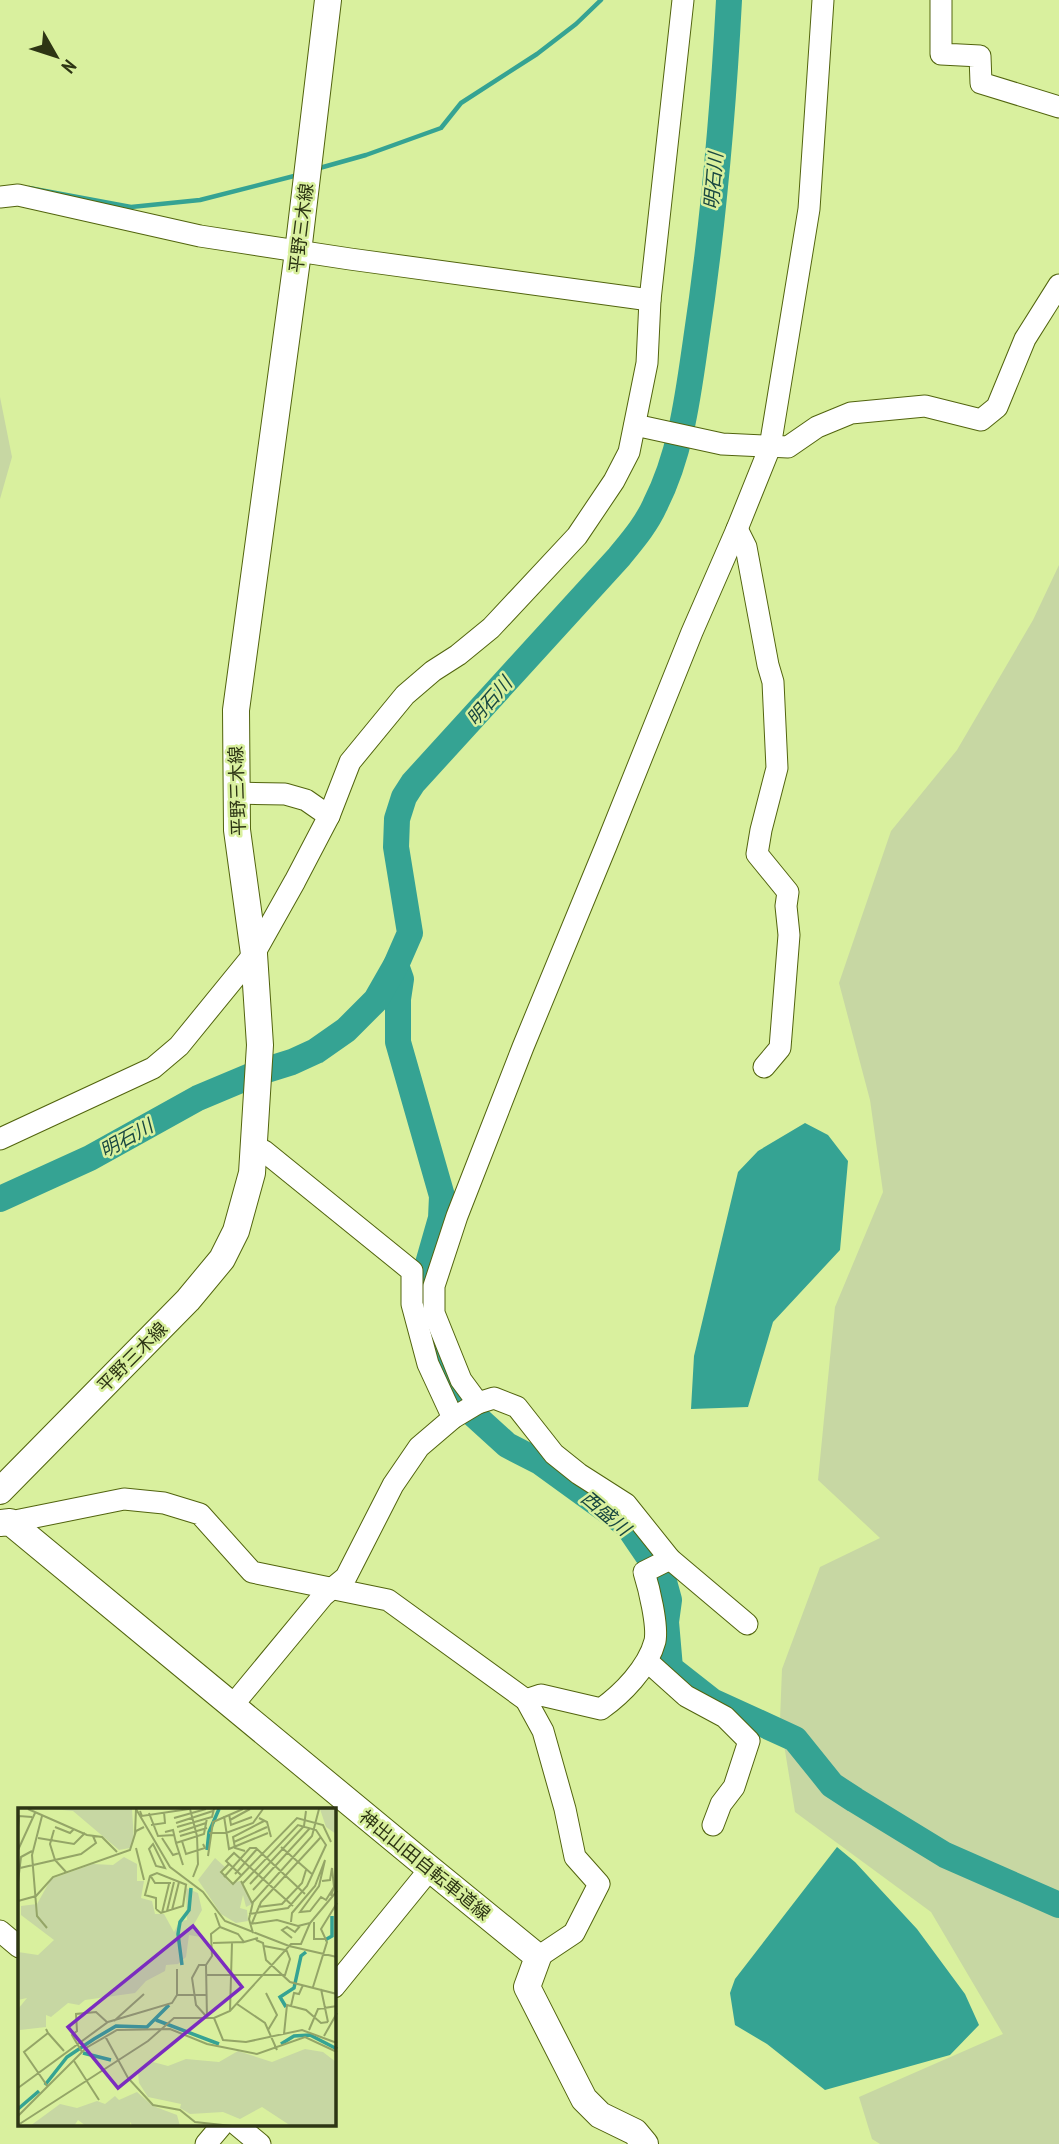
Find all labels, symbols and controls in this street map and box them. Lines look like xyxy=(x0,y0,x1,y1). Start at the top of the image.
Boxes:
north arrow xyxy=(21,21,91,91)
text: N xyxy=(57,55,82,78)
water label: 明石川 xyxy=(699,150,728,210)
street label: 平野三木線 xyxy=(284,182,318,274)
water label: 明石川 xyxy=(461,670,518,730)
street label: 平野三木線 xyxy=(224,746,250,836)
water label: 明石川 xyxy=(95,1113,158,1162)
street label: 平野三木線 xyxy=(92,1317,172,1397)
water label: 西盛川 xyxy=(576,1485,637,1542)
street label: 神出山田自転車道線 xyxy=(355,1805,495,1925)
inset map xyxy=(18,1808,336,2126)

